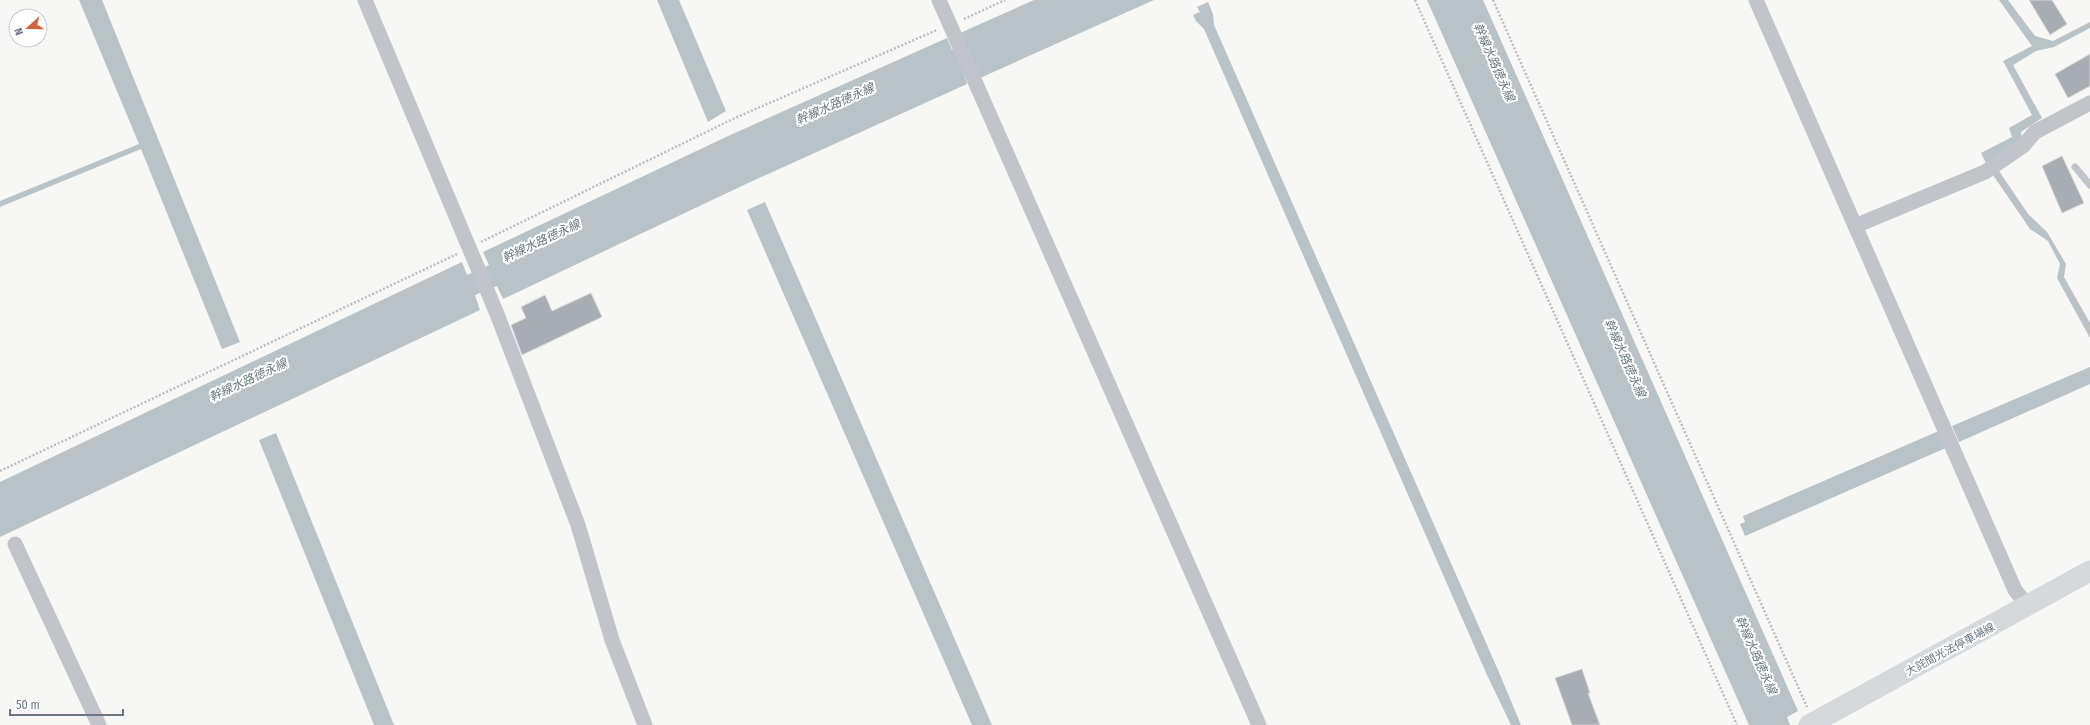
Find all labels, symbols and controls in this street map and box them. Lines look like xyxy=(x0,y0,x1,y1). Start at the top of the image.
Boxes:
north arrow xyxy=(8,8,48,48)
water label: 幹線水路徳永線 xyxy=(1471,21,1518,105)
text: N xyxy=(12,26,26,37)
water label: 幹線水路徳永線 xyxy=(794,80,878,127)
water label: 幹線水路徳永線 xyxy=(500,216,584,265)
water label: 幹線水路徳永線 xyxy=(1602,317,1649,401)
water label: 幹線水路徳永線 xyxy=(207,355,291,404)
water label: 幹線水路徳永線 xyxy=(1733,614,1780,698)
street label: 大詫間光法停車場線 xyxy=(1903,620,1997,678)
scale bar xyxy=(10,691,123,717)
text: 50 m xyxy=(16,698,40,712)

